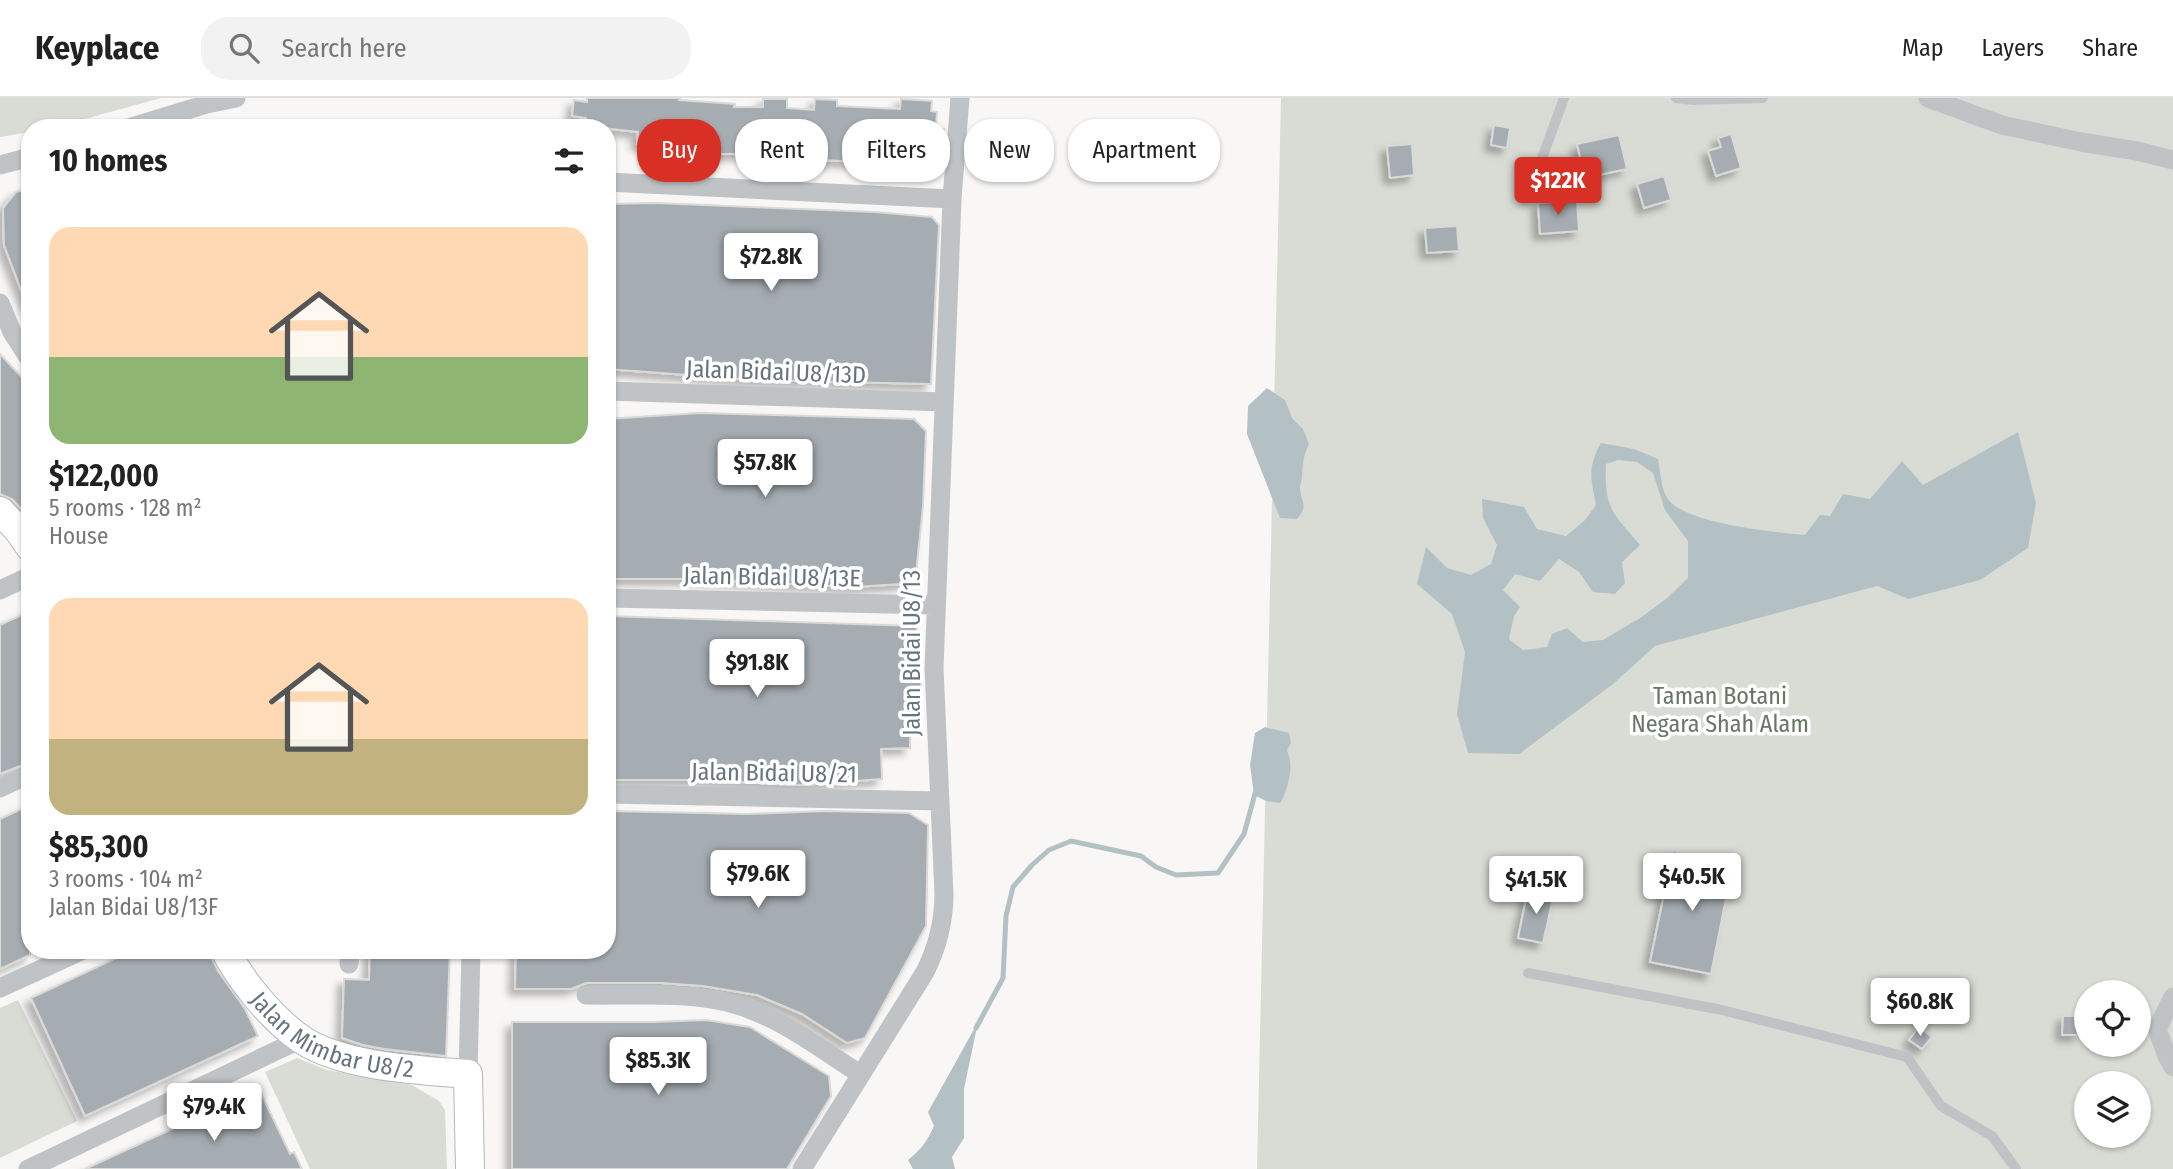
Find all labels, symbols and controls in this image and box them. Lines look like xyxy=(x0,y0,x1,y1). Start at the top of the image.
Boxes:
search box xyxy=(201,17,691,80)
text: Keyplace xyxy=(35,28,159,68)
icon: search xyxy=(225,29,263,67)
text: Search here xyxy=(281,33,407,64)
text: Map xyxy=(1902,34,1944,62)
text: Layers xyxy=(1982,34,2044,62)
text: Share xyxy=(2082,34,2138,62)
chip: Buy xyxy=(637,119,721,182)
chip: Rent xyxy=(735,119,828,182)
chip: Filters xyxy=(842,119,950,182)
chip: New xyxy=(964,119,1054,182)
chip: Apartment xyxy=(1068,119,1220,182)
icon: filters xyxy=(550,142,588,180)
text: 10 homes xyxy=(49,143,167,179)
pin: $122K xyxy=(1509,158,1607,217)
text: $122K xyxy=(1530,166,1586,194)
pin: $72.8K xyxy=(714,234,828,293)
text: $72.8K xyxy=(740,242,802,270)
icon: home xyxy=(256,273,382,399)
street label: Jalan Bidai U8/13D xyxy=(686,355,866,389)
pin: $57.8K xyxy=(708,440,822,499)
text: $57.8K xyxy=(734,448,796,476)
text: $122,000 xyxy=(49,458,159,494)
text: 5 rooms · 128 m² xyxy=(49,494,202,522)
text: House xyxy=(49,522,108,550)
street label: Jalan Bidai U8/13E xyxy=(683,561,861,593)
street label: Jalan Bidai U8/13 xyxy=(898,570,926,736)
pin: $91.8K xyxy=(700,640,814,699)
icon: home xyxy=(256,644,382,770)
text: $91.8K xyxy=(725,648,789,676)
park label: Taman Botani Negara Shah Alam xyxy=(1631,682,1809,738)
street label: Jalan Bidai U8/21 xyxy=(691,758,857,788)
text: $85,300 xyxy=(49,829,149,865)
pin: $79.6K xyxy=(701,850,815,910)
pin: $40.5K xyxy=(1635,854,1749,913)
pin: $41.5K xyxy=(1479,856,1593,916)
text: $79.6K xyxy=(726,859,790,887)
text: $40.5K xyxy=(1659,862,1725,890)
text: 3 rooms · 104 m² xyxy=(49,865,203,893)
text: $41.5K xyxy=(1505,865,1567,893)
text: Jalan Bidai U8/13F xyxy=(49,893,218,921)
pin: $60.8K xyxy=(1863,978,1977,1038)
map controls xyxy=(2074,980,2151,1148)
button: locate xyxy=(2074,980,2151,1057)
street label: Jalan Mimbar U8/2 xyxy=(244,986,415,1083)
text: $60.8K xyxy=(1887,987,1953,1015)
pin: $85.3K xyxy=(601,1038,715,1097)
text: $85.3K xyxy=(626,1046,690,1074)
button: layers xyxy=(2074,1071,2151,1148)
pin: $79.4K xyxy=(157,1084,271,1143)
text: $79.4K xyxy=(183,1092,245,1120)

